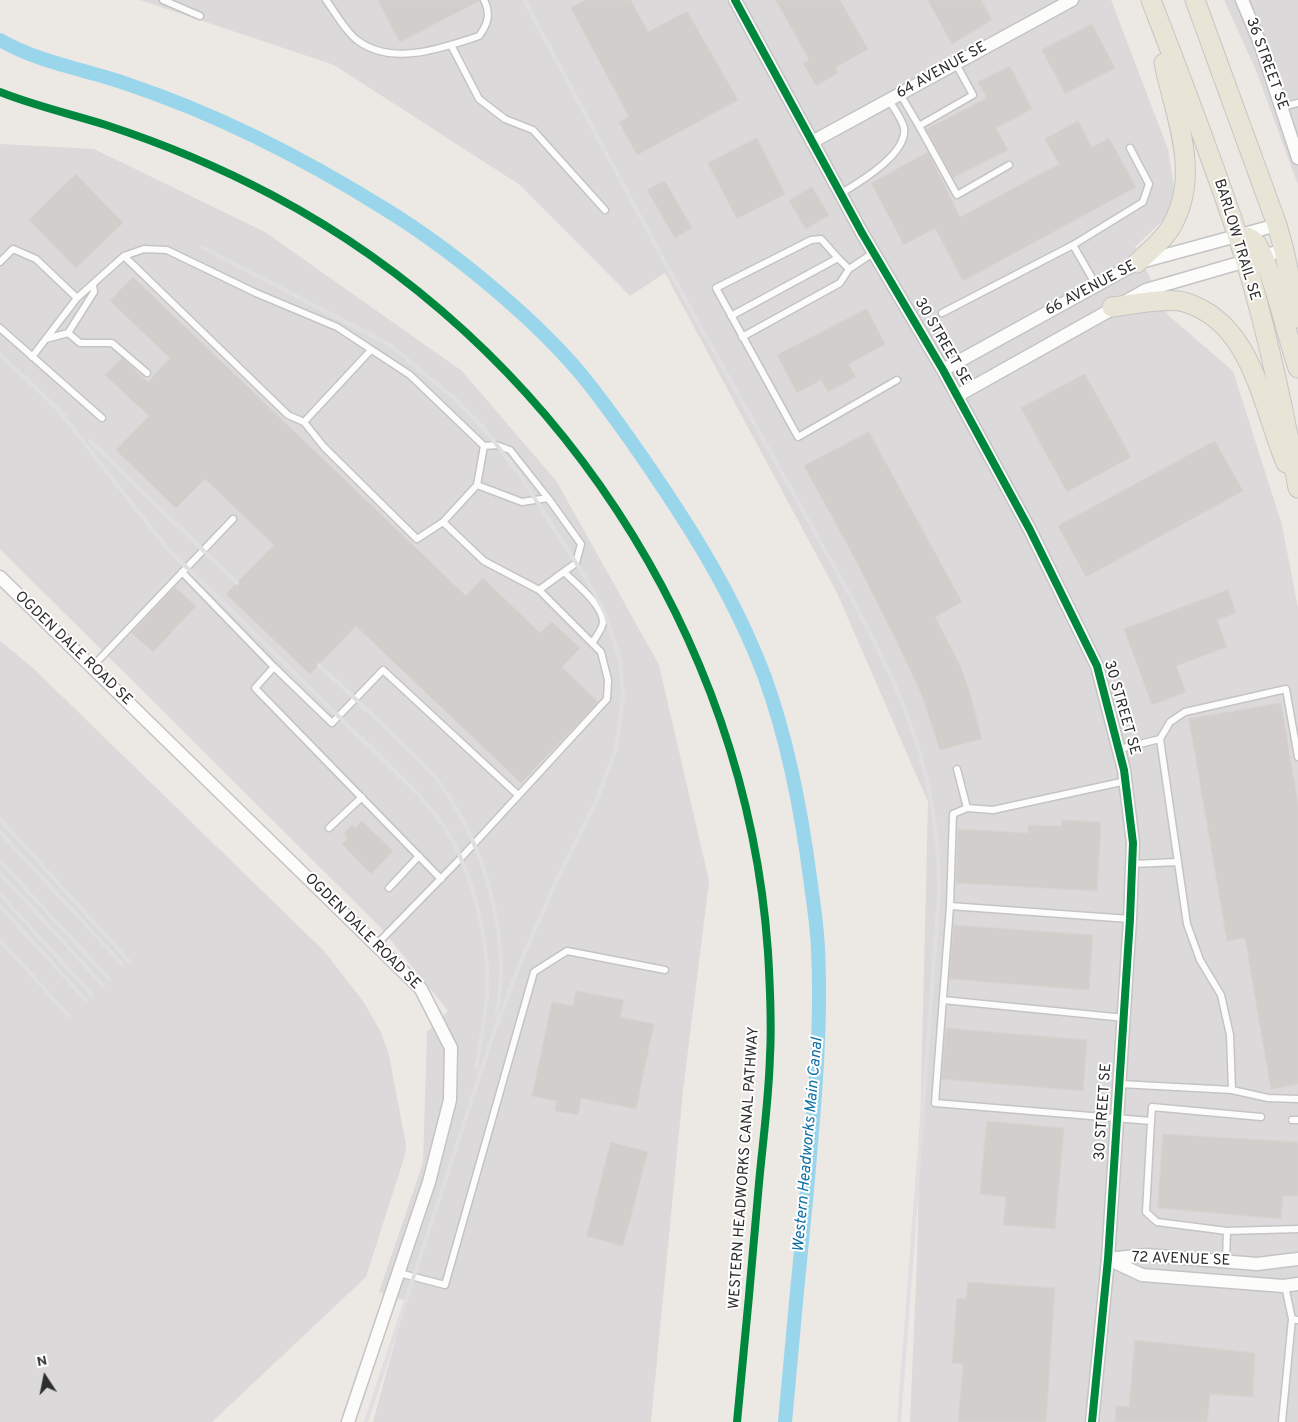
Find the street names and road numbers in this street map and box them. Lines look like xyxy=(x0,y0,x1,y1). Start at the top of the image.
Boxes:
street label: 36 STREET SE xyxy=(1241,15,1291,113)
street label: 64 AVENUE SE xyxy=(894,39,990,103)
street label: BARLOW TRAIL SE xyxy=(1209,177,1263,303)
street label: 66 AVENUE SE xyxy=(1043,258,1139,320)
street label: 30 STREET SE xyxy=(910,295,974,389)
street label: OGDEN DALE ROAD SE xyxy=(10,588,136,710)
street label: 30 STREET SE xyxy=(1099,659,1143,757)
street label: OGDEN DALE ROAD SE xyxy=(300,870,424,994)
street label: WESTERN HEADWORKS CANAL PATHWAY xyxy=(726,1026,764,1310)
street label: 30 STREET SE xyxy=(1092,1063,1116,1161)
street label: 72 AVENUE SE xyxy=(1131,1249,1231,1271)

